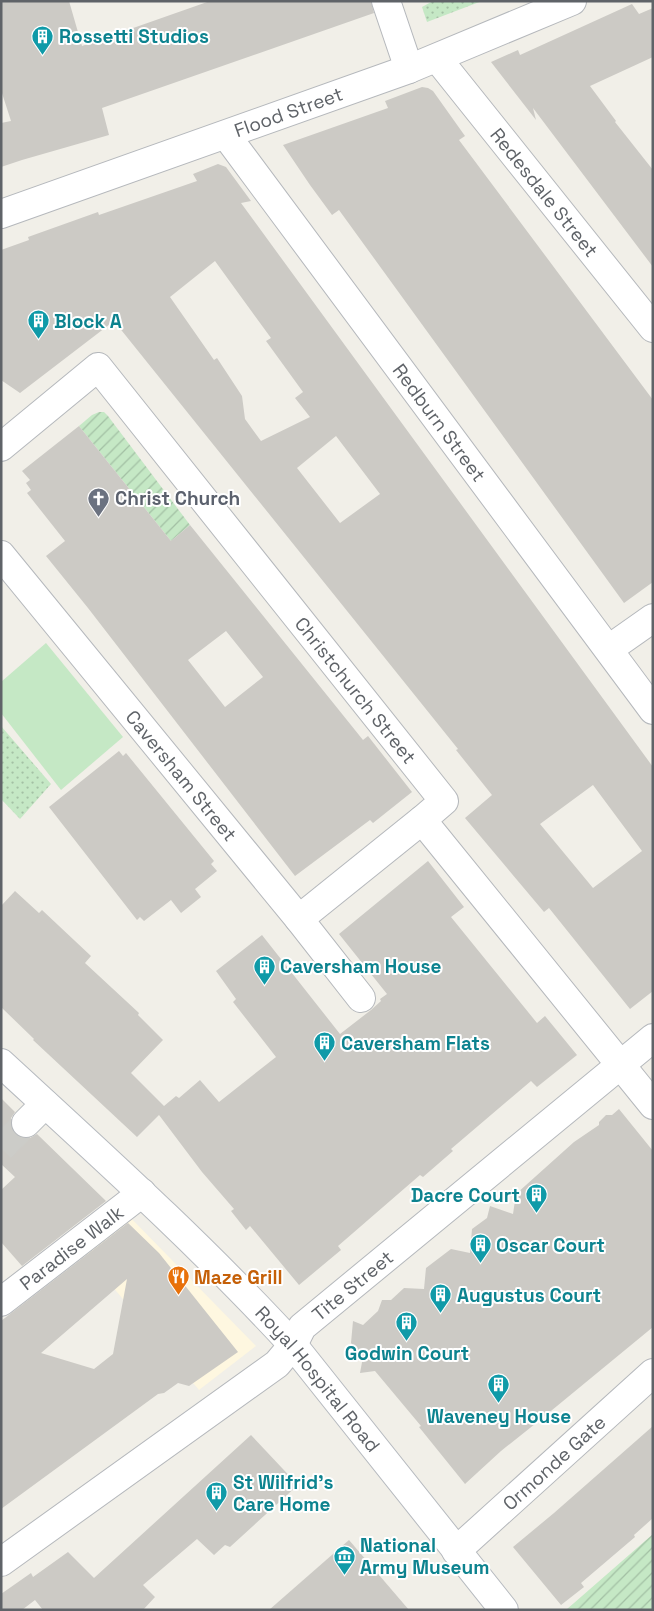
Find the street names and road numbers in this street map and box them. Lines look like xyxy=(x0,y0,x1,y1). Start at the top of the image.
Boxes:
street label: Flood Street xyxy=(231,81,346,143)
street label: Redesdale Street xyxy=(485,122,604,262)
street label: Redburn Street xyxy=(387,358,492,487)
street label: Christchurch Street xyxy=(289,611,422,769)
street label: Caversham Street xyxy=(120,705,243,846)
street label: Paradise Walk xyxy=(14,1199,128,1296)
street label: Tite Street xyxy=(307,1245,398,1326)
street label: Royal Hospital Road xyxy=(250,1300,386,1457)
street label: Ormonde Gate xyxy=(497,1409,611,1516)

